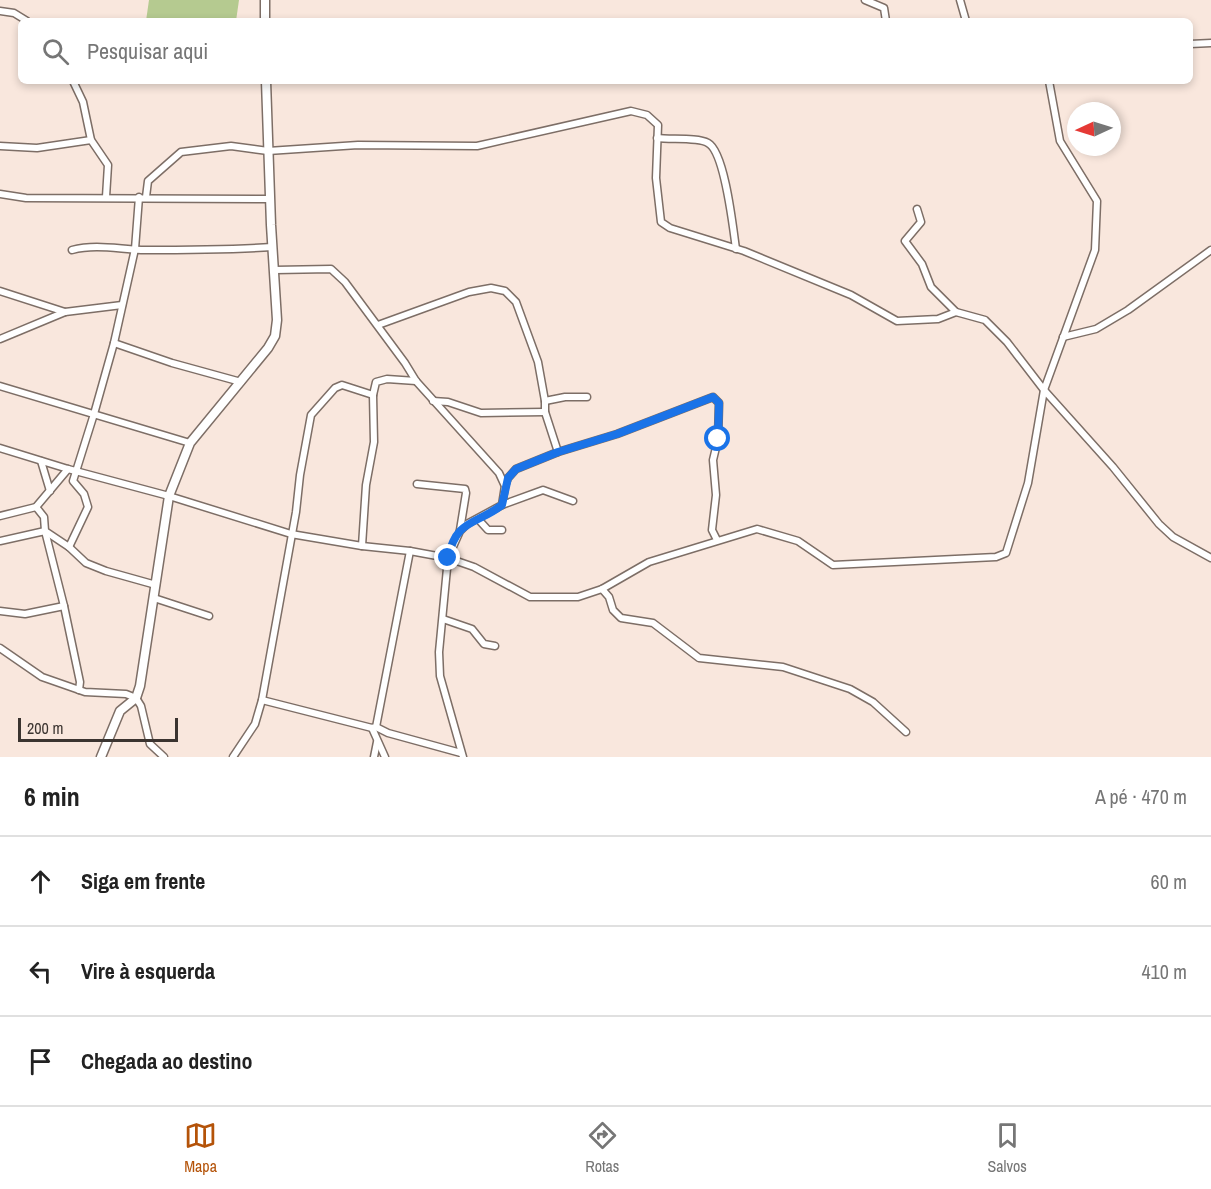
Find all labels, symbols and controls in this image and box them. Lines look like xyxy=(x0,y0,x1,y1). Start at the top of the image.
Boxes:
search box xyxy=(18,18,1193,84)
icon: search xyxy=(39,35,72,68)
text: Pesquisar aqui xyxy=(87,36,208,66)
north arrow xyxy=(1067,102,1121,156)
route start xyxy=(704,425,730,451)
route end xyxy=(434,544,460,570)
scale bar xyxy=(18,715,178,742)
text: 200 m xyxy=(27,717,63,739)
text: 6 min xyxy=(24,779,80,814)
text: A pé · 470 m xyxy=(1095,783,1187,810)
icon: ahead xyxy=(24,865,57,898)
text: Siga em frente xyxy=(81,866,205,896)
text: 60 m xyxy=(1151,868,1187,895)
icon: left xyxy=(24,955,57,988)
text: Vire à esquerda xyxy=(81,956,215,986)
text: 410 m xyxy=(1141,958,1187,985)
icon: arrive xyxy=(24,1045,57,1078)
text: Chegada ao destino xyxy=(81,1046,252,1076)
tab: Mapa xyxy=(184,1119,217,1177)
tab: Rotas xyxy=(585,1119,619,1177)
tab: Salvos xyxy=(988,1119,1027,1177)

